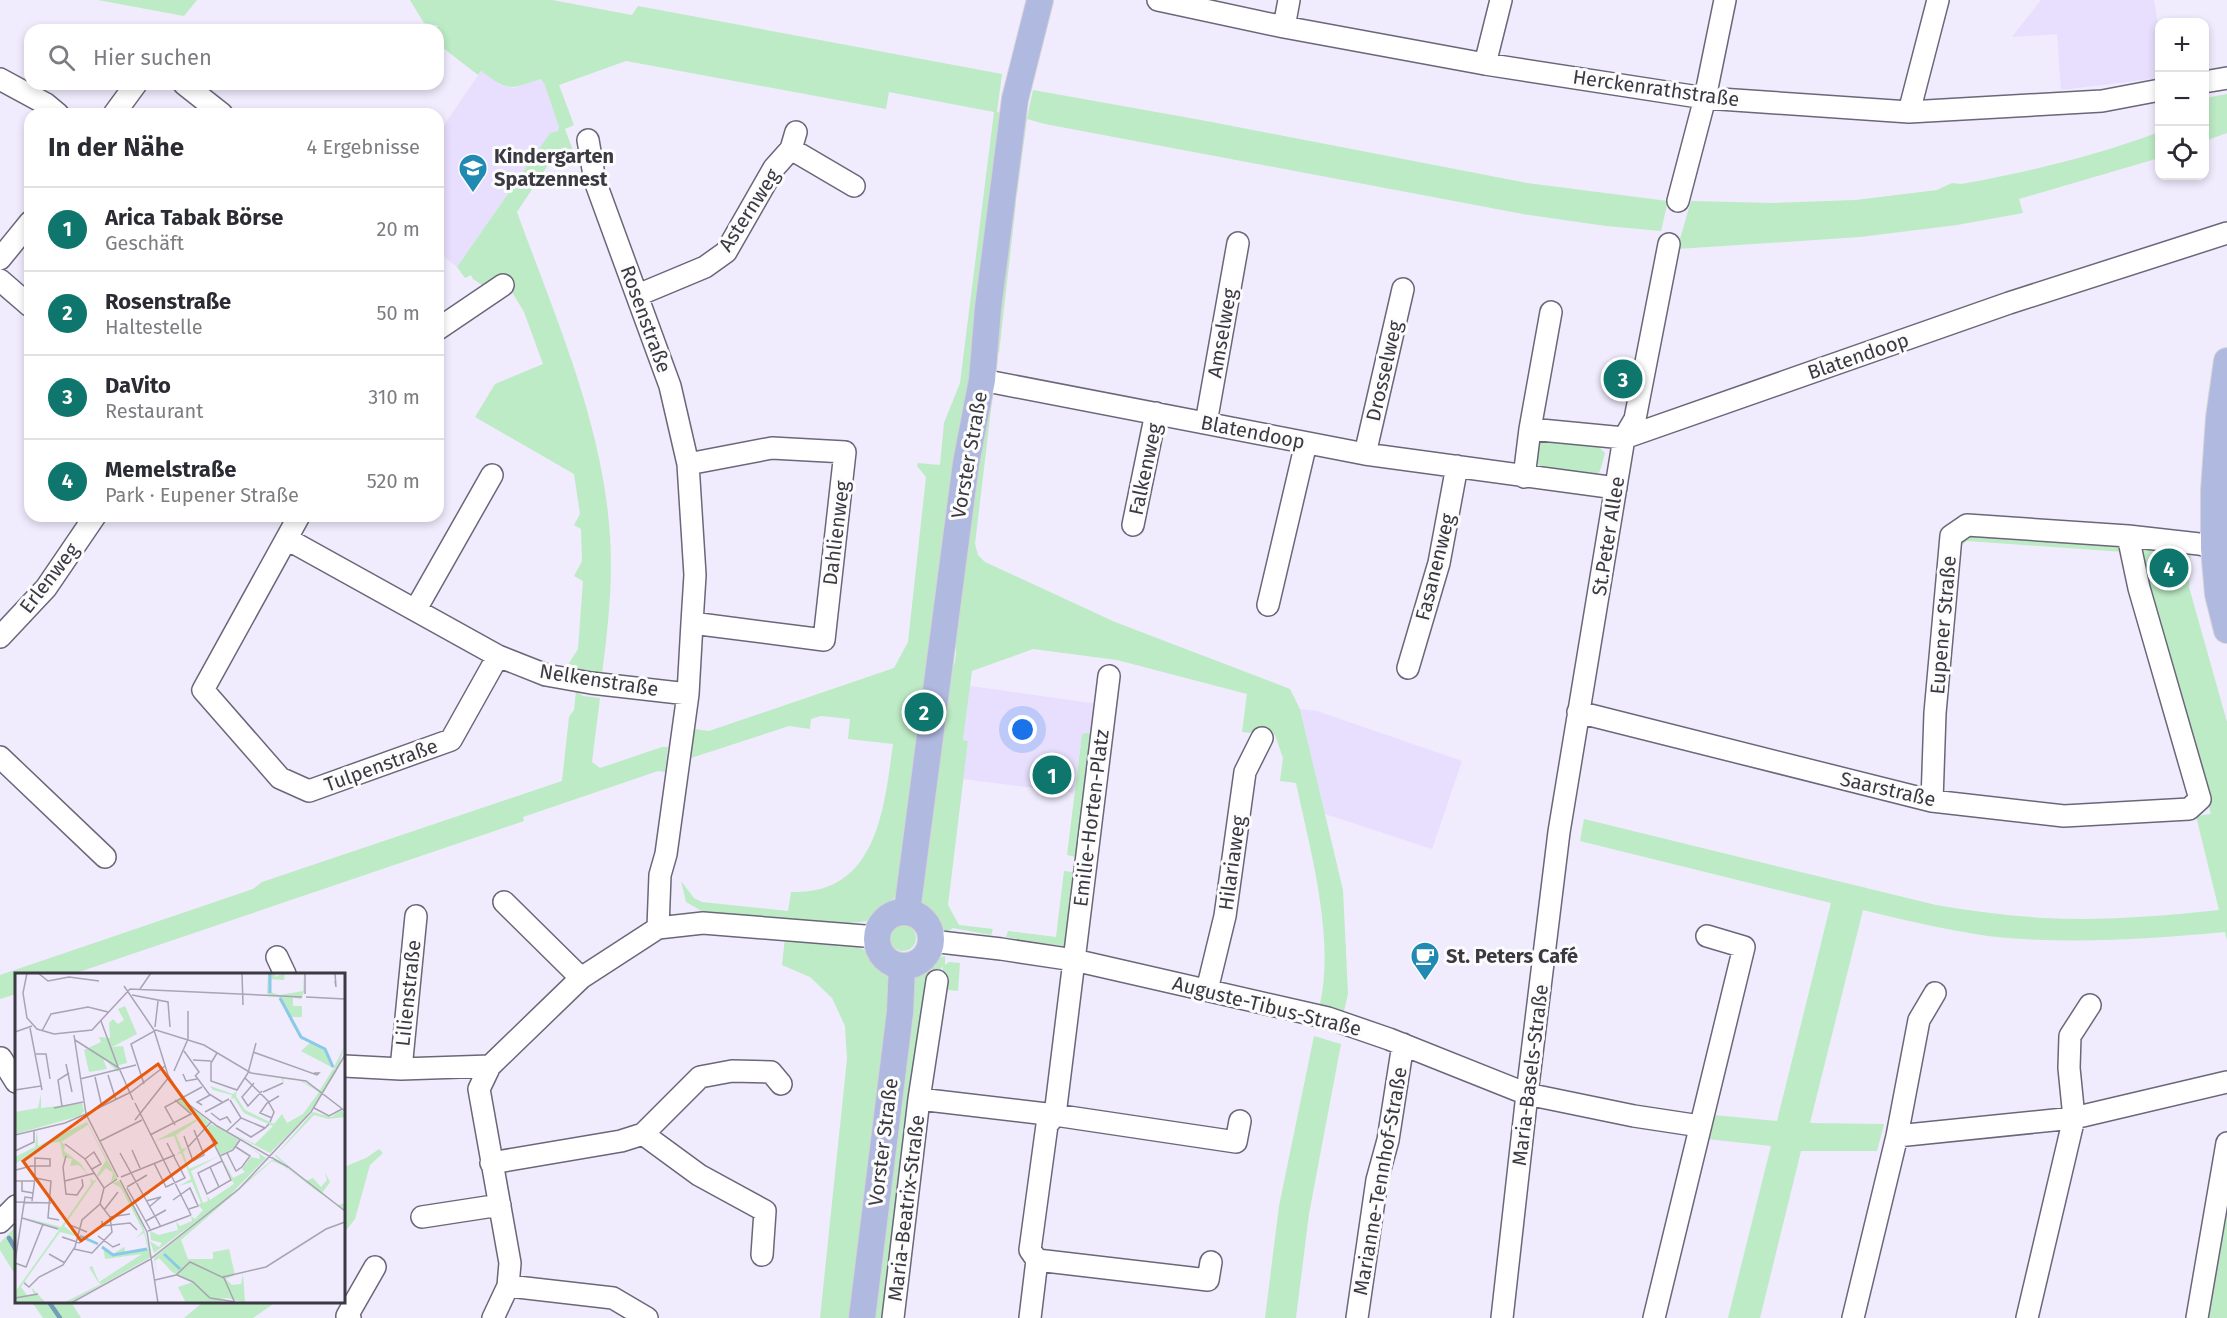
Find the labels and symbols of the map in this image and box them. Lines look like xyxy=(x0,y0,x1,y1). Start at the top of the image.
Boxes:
street label: Herckenrathstraße xyxy=(1571,64,1741,112)
place label: Kindergarten Spatzennest xyxy=(494,144,614,191)
school or university icon: Kindergarten Spatzennest xyxy=(457,152,489,194)
street label: Asternweg xyxy=(713,164,785,256)
street label: Rosenstraße xyxy=(615,262,677,376)
street label: Amselweg xyxy=(1202,286,1242,380)
street label: Drosselweg xyxy=(1361,318,1407,424)
street label: Blatendoop xyxy=(1804,327,1912,385)
pin: 3 xyxy=(1604,356,1642,401)
street label: Vorster Straße xyxy=(946,390,992,520)
street label: Blatendoop xyxy=(1199,410,1307,454)
street label: Falkenweg xyxy=(1124,420,1167,517)
street label: St.Peter Allee xyxy=(1587,475,1629,597)
street label: Dahlienweg xyxy=(818,479,854,587)
street label: Fasanenweg xyxy=(1410,510,1460,623)
street label: Erlenweg xyxy=(14,538,84,618)
pin: 4 xyxy=(2150,546,2188,590)
street label: Eupener Straße xyxy=(1925,555,1961,695)
street label: Nelkenstraße xyxy=(538,659,660,701)
pin: 2 xyxy=(904,690,944,734)
your location xyxy=(1008,715,1037,744)
street label: Emilie-Horten-Platz xyxy=(1068,728,1114,908)
street label: Tulpenstraße xyxy=(321,733,441,797)
pin: 1 xyxy=(1032,752,1072,798)
street label: Saarstraße xyxy=(1838,766,1938,812)
street label: Hilariaweg xyxy=(1213,813,1251,912)
street label: Lilienstraße xyxy=(390,939,426,1047)
cafe icon: St. Peters Café xyxy=(1409,940,1441,982)
place label: St. Peters Café xyxy=(1446,944,1578,968)
street label: Auguste-Tibus-Straße xyxy=(1170,971,1364,1041)
inset map xyxy=(15,973,345,1303)
street label: Maria-Basels-Straße xyxy=(1507,983,1553,1167)
street label: Marianne-Tennhof-Straße xyxy=(1348,1065,1412,1297)
street label: Vorster Straße xyxy=(863,1077,903,1207)
street label: Maria-Beatrix-Straße xyxy=(883,1113,929,1303)

